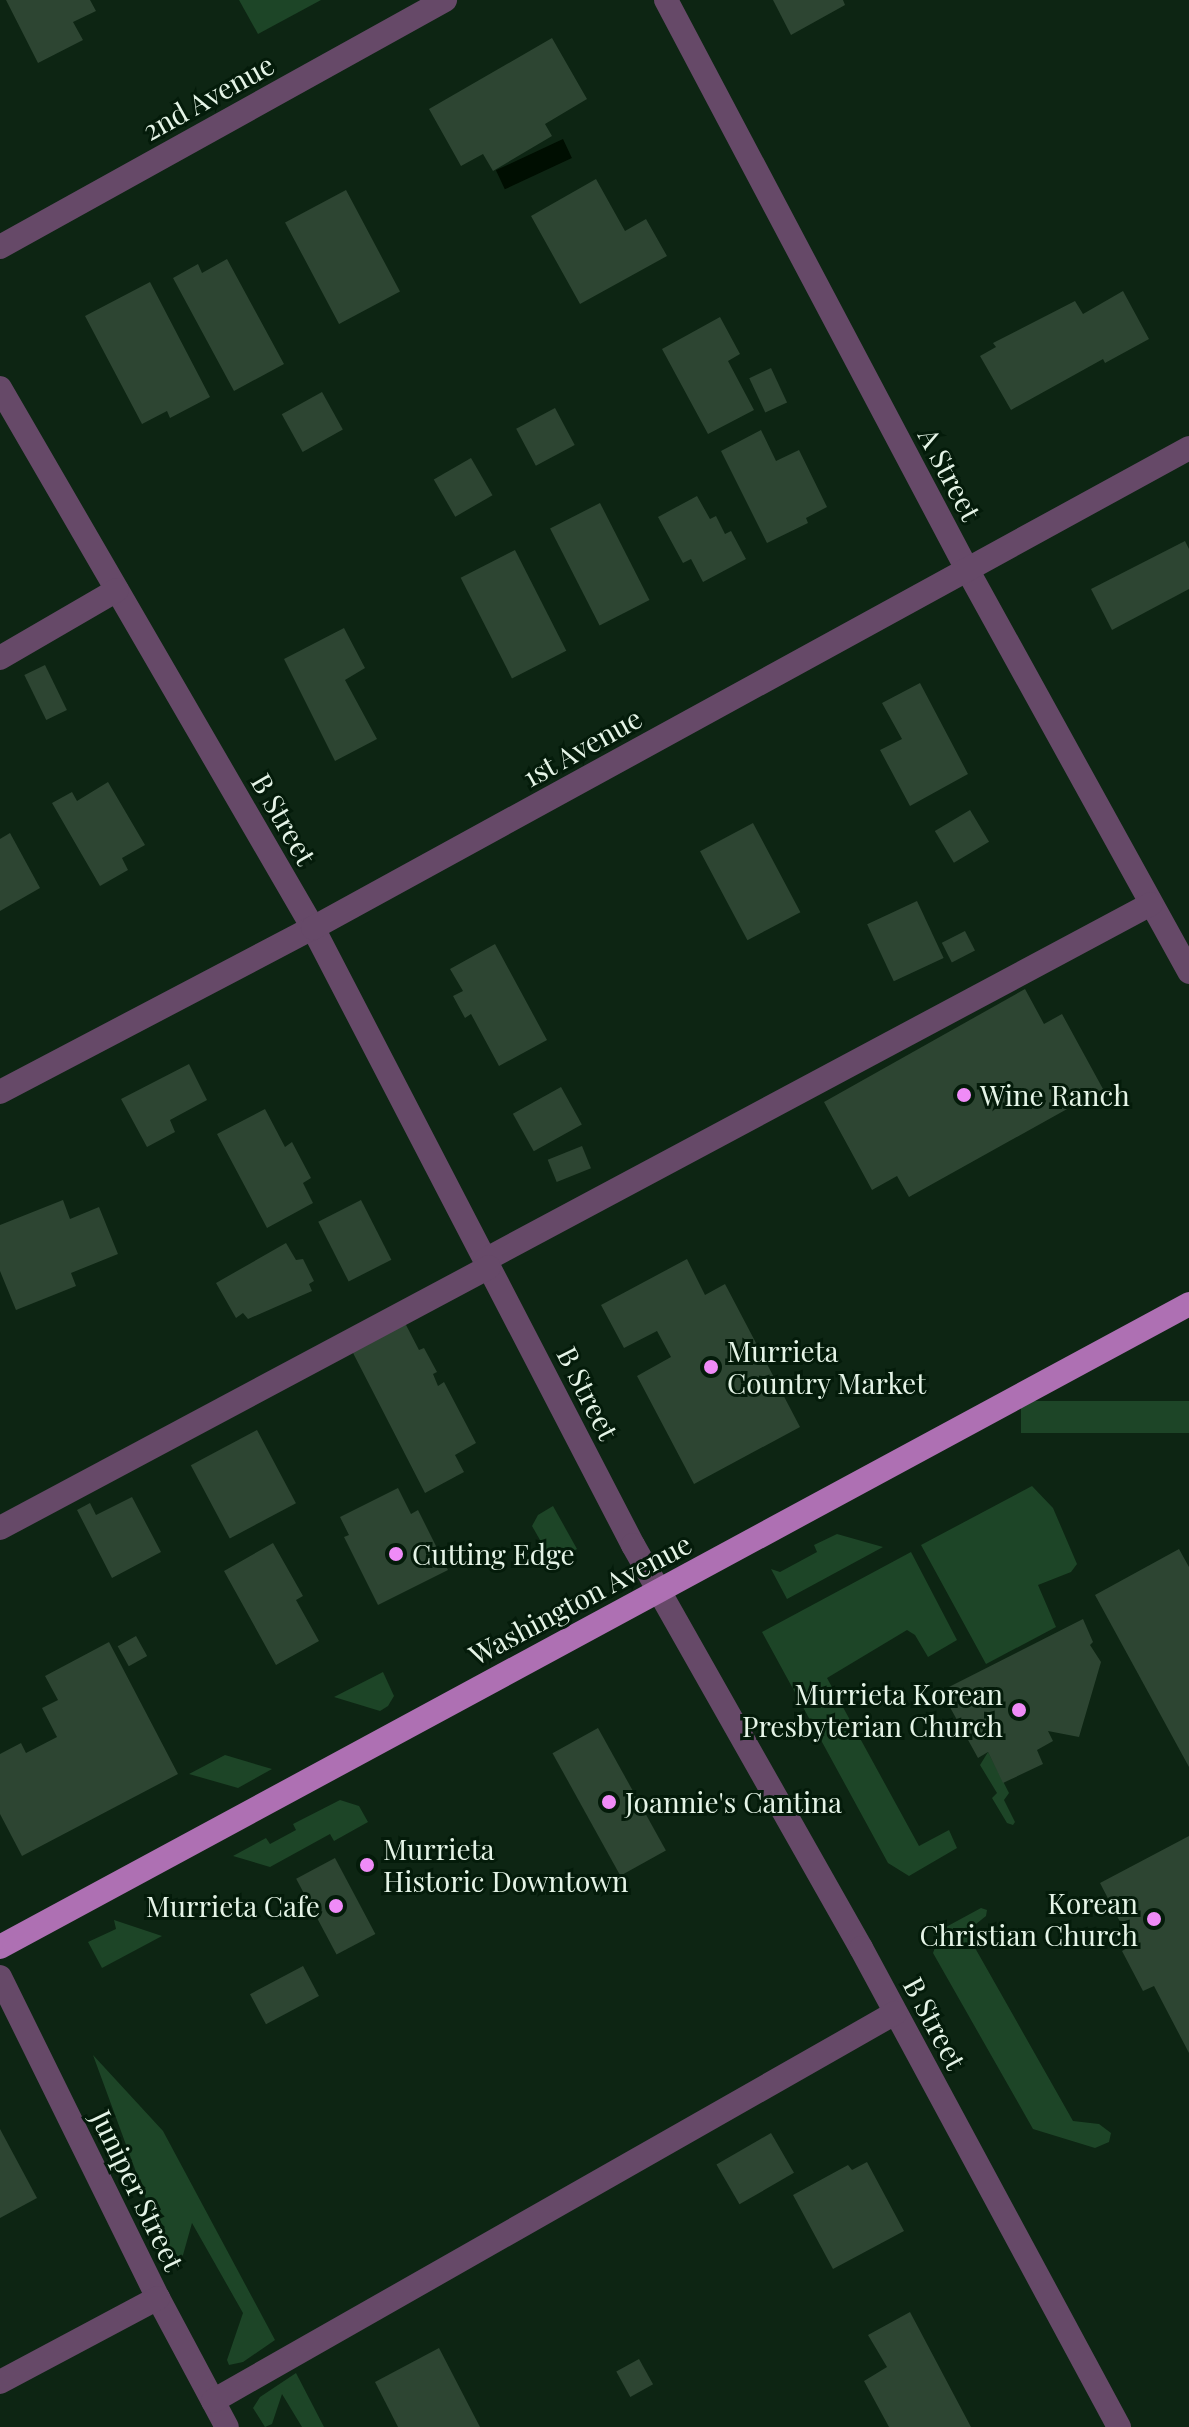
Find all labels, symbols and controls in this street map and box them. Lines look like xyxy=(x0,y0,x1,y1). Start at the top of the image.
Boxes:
street label: 2nd Avenue xyxy=(136,47,280,147)
street label: A Street xyxy=(912,422,988,526)
street label: 1st Avenue xyxy=(516,700,648,794)
street label: B Street xyxy=(245,767,323,871)
place label: Wine Ranch xyxy=(980,1078,1130,1112)
marker: Wine Ranch xyxy=(955,1086,973,1104)
place label: Murrieta Country Market xyxy=(727,1334,927,1400)
street label: B Street xyxy=(550,1341,626,1445)
marker: Murrieta Country Market xyxy=(702,1358,720,1376)
street label: Washington Avenue xyxy=(463,1526,697,1672)
place label: Cutting Edge xyxy=(412,1537,575,1571)
marker: Cutting Edge xyxy=(387,1545,405,1563)
place label: Murrieta Korean Presbyterian Church xyxy=(742,1677,1003,1743)
marker: Murrieta Korean Presbyterian Church xyxy=(1010,1701,1028,1719)
place label: Joannie's Cantina xyxy=(625,1785,842,1819)
marker: Joannie's Cantina xyxy=(600,1793,618,1811)
place label: Murrieta Historic Downtown xyxy=(383,1832,628,1898)
marker: Murrieta Historic Downtown xyxy=(358,1856,376,1874)
place label: Korean Christian Church xyxy=(919,1886,1138,1952)
place label: Murrieta Cafe xyxy=(145,1889,320,1923)
marker: Murrieta Cafe xyxy=(327,1897,345,1915)
marker: Korean Christian Church xyxy=(1145,1910,1163,1928)
street label: B Street xyxy=(897,1971,973,2075)
street label: Juniper Street xyxy=(85,2104,191,2276)

